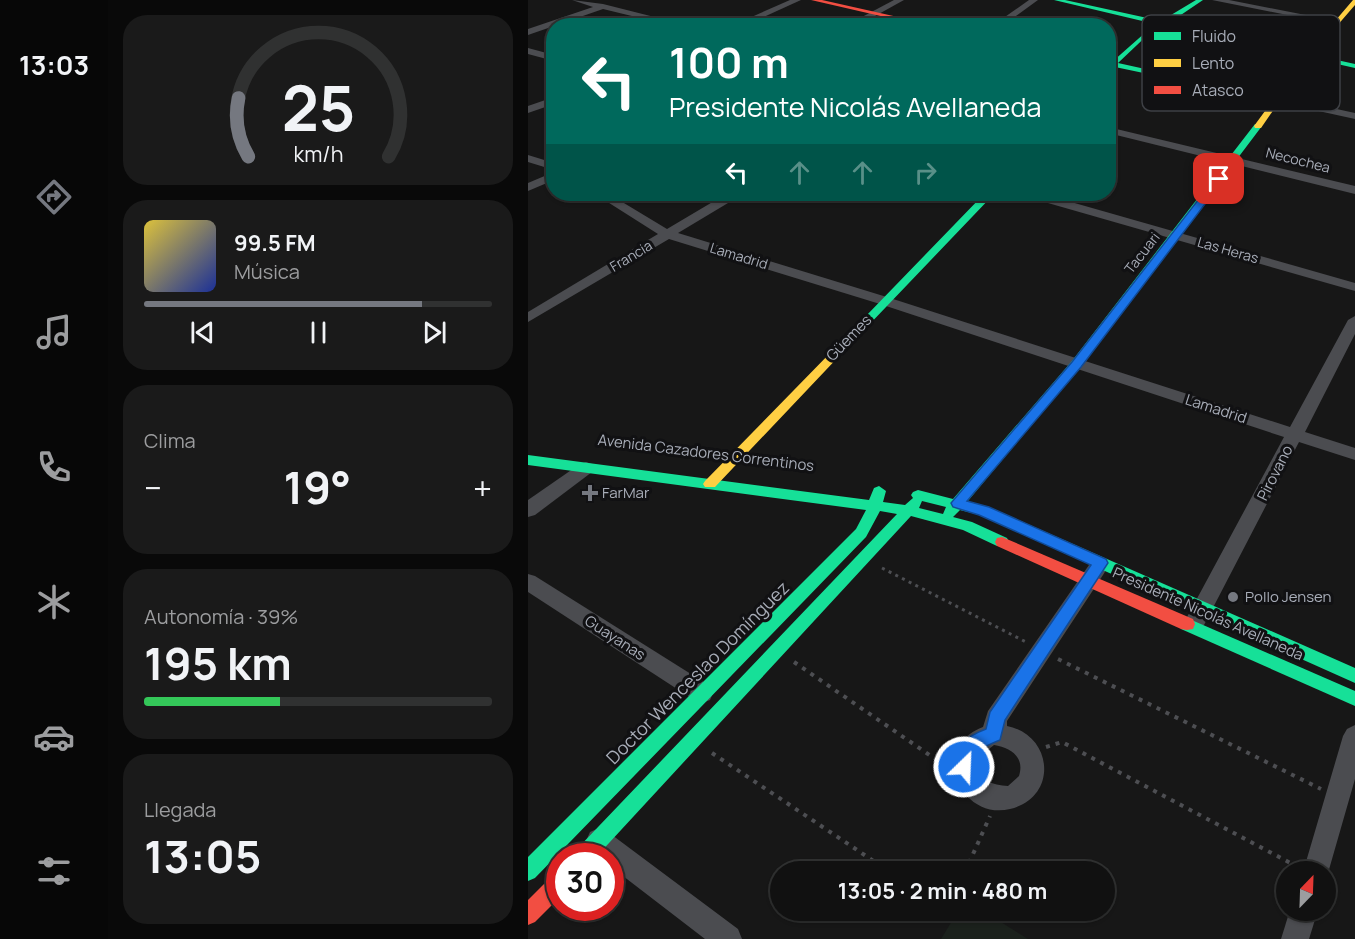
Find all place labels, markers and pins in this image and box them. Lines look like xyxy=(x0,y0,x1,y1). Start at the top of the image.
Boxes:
pin xyxy=(1193,153,1244,204)
place label: FarMar xyxy=(602,482,650,503)
marker: FarMar xyxy=(583,486,597,500)
place label: Pollo Jensen xyxy=(1245,586,1332,607)
marker: Pollo Jensen xyxy=(1226,590,1240,604)

